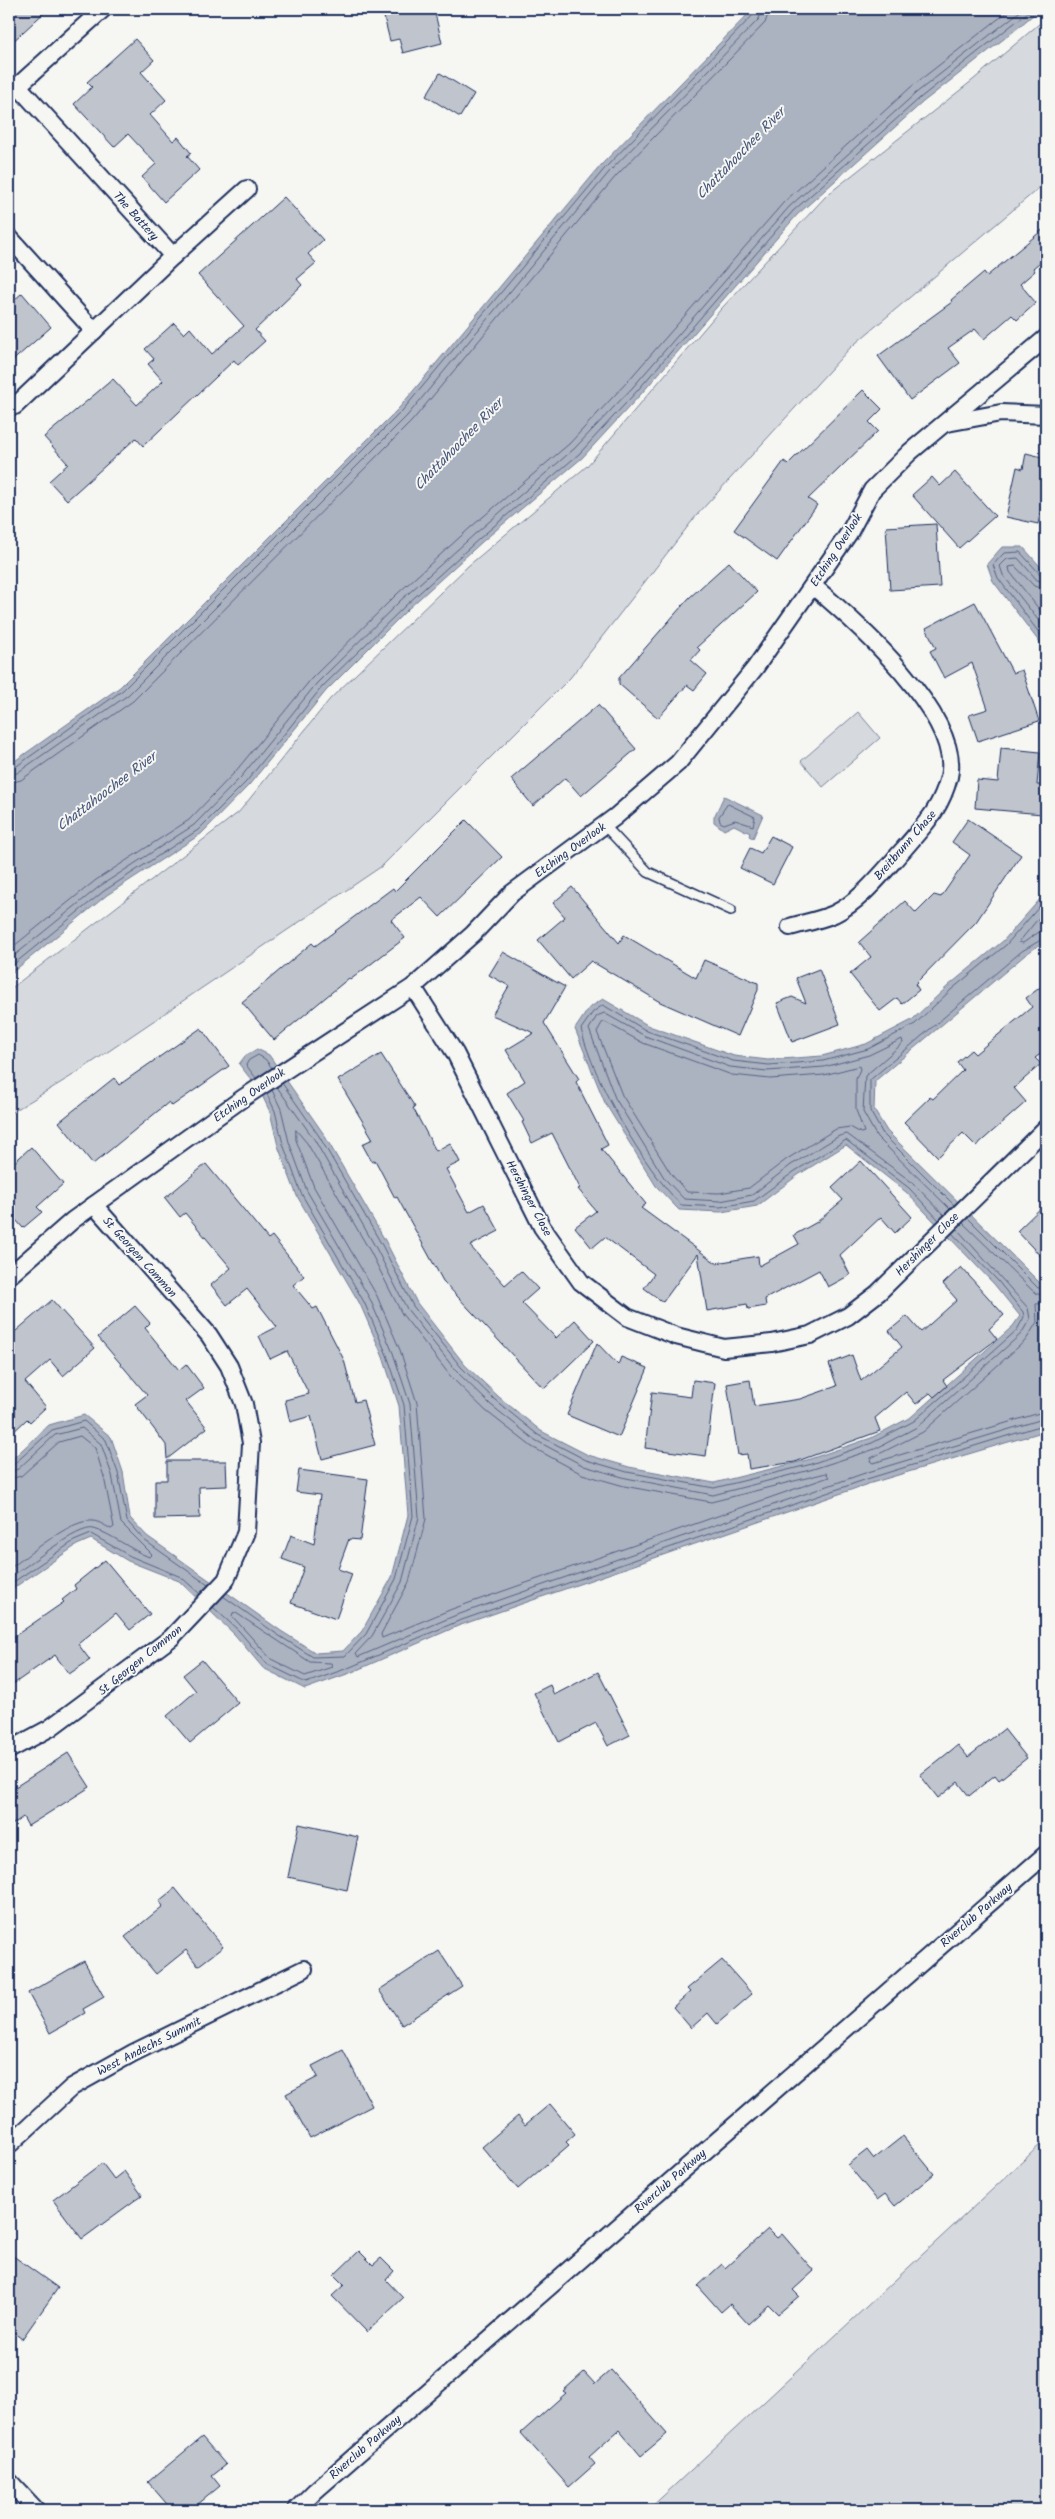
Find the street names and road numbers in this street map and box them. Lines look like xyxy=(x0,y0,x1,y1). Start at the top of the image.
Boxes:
street label: The Battery xyxy=(108,187,163,245)
street label: Etching Overlook xyxy=(805,509,868,591)
street label: Breitbrunn Chase xyxy=(869,805,942,885)
street label: Etching Overlook xyxy=(531,818,610,883)
street label: Etching Overlook xyxy=(209,1063,290,1127)
street label: Hershinger Close xyxy=(500,1157,557,1240)
street label: Hershinger Close xyxy=(891,1207,964,1281)
street label: St Georgen Common xyxy=(98,1212,181,1302)
street label: St Georgen Common xyxy=(94,1620,187,1700)
street label: Riverclub Parkway xyxy=(936,1878,1017,1952)
street label: West Andechs Summit xyxy=(94,2012,205,2081)
street label: Riverclub Parkway xyxy=(630,2144,711,2218)
street label: Riverclub Parkway xyxy=(325,2410,406,2484)

